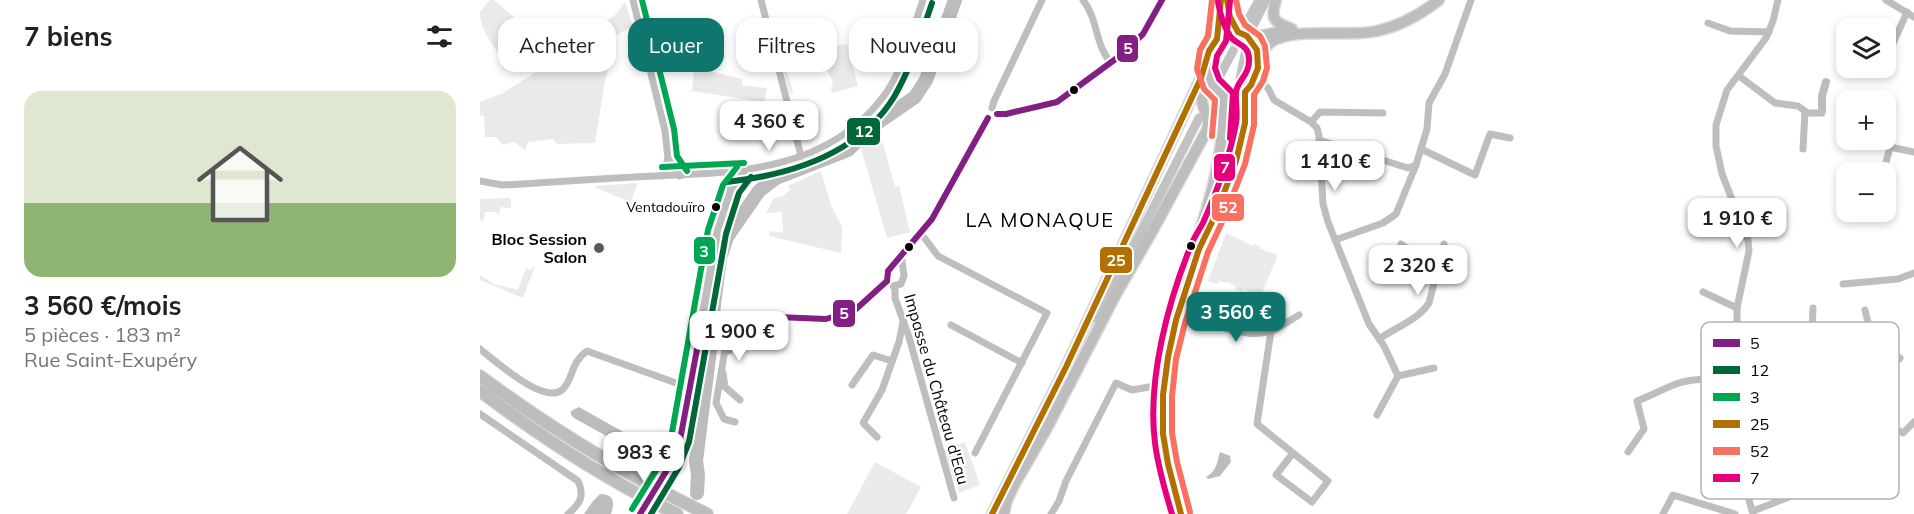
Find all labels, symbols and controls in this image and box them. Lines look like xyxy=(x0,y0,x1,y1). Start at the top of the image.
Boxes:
chip: Acheter xyxy=(498,18,616,72)
chip: Louer xyxy=(628,18,724,72)
chip: Filtres xyxy=(736,18,837,72)
chip: Nouveau xyxy=(849,18,978,72)
map controls xyxy=(1836,18,1896,222)
button: layers xyxy=(1836,18,1896,78)
text: 7 biens xyxy=(24,20,113,53)
icon: filters xyxy=(423,20,456,53)
line badge: 5 xyxy=(1116,34,1139,63)
text: 5 xyxy=(1123,38,1133,58)
unlabelled marker xyxy=(1068,84,1080,96)
button: + xyxy=(1836,90,1896,150)
pin: 4 360 € xyxy=(714,101,824,152)
text: 4 360 € xyxy=(734,108,804,133)
line badge: 12 xyxy=(846,117,881,146)
text: 12 xyxy=(854,121,874,141)
icon: home xyxy=(186,130,294,238)
pin: 1 410 € xyxy=(1280,141,1390,192)
text: 1 410 € xyxy=(1300,148,1370,173)
line badge: 7 xyxy=(1213,153,1236,182)
text: 7 xyxy=(1220,157,1230,177)
button: − xyxy=(1836,162,1896,222)
line badge: 52 xyxy=(1211,193,1245,222)
text: 52 xyxy=(1218,197,1238,217)
place label: Ventadouïro xyxy=(626,198,705,216)
pin: 1 910 € xyxy=(1682,198,1792,249)
marker: Ventadouïro xyxy=(710,201,722,213)
text: 1 910 € xyxy=(1702,205,1772,230)
district label: LA MONAQUE xyxy=(965,207,1115,232)
place label: Bloc Session Salon xyxy=(491,229,587,267)
line badge: 3 xyxy=(693,236,716,265)
unlabelled marker xyxy=(1185,240,1197,252)
marker: Bloc Session Salon xyxy=(592,241,606,255)
text: 3 xyxy=(699,241,709,261)
unlabelled marker xyxy=(903,241,915,253)
pin: 2 320 € xyxy=(1363,245,1473,296)
line badge: 25 xyxy=(1099,246,1133,274)
text: 25 xyxy=(1106,250,1126,270)
text: 2 320 € xyxy=(1383,252,1453,277)
text: 3 560 €/mois xyxy=(24,289,181,322)
street label: Impasse du Château d'Eau xyxy=(900,291,974,487)
pin: 3 560 € xyxy=(1181,292,1291,343)
line badge: 5 xyxy=(832,299,856,328)
text: 3 560 € xyxy=(1201,299,1271,324)
text: 5 xyxy=(839,303,849,323)
pin: 1 900 € xyxy=(684,311,794,362)
text: 1 900 € xyxy=(704,318,774,343)
text: 5 pièces · 183 m² xyxy=(24,322,181,347)
legend xyxy=(1701,322,1899,499)
text: 5 xyxy=(1750,333,1760,353)
text: Rue Saint-Exupéry xyxy=(24,347,197,372)
text: 12 xyxy=(1750,360,1769,380)
text: 3 xyxy=(1750,387,1760,407)
text: 25 xyxy=(1750,414,1769,434)
pin: 983 € xyxy=(602,432,686,483)
text: 983 € xyxy=(617,439,671,464)
text: 52 xyxy=(1750,441,1769,461)
text: 7 xyxy=(1750,468,1760,488)

